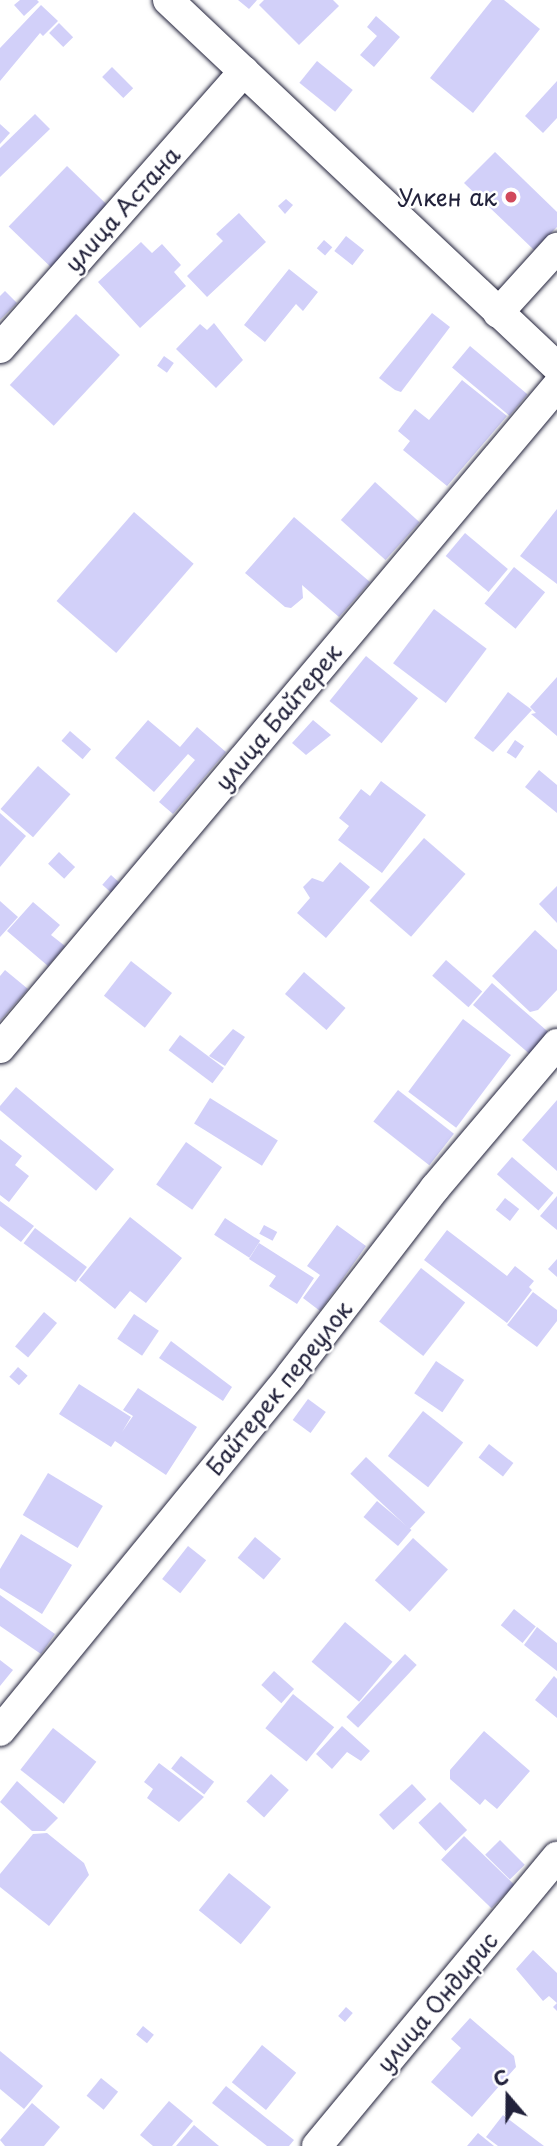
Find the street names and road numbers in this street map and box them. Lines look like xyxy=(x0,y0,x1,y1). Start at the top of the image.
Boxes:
street label: улица Астана xyxy=(58,140,186,278)
street label: улица Байтерек xyxy=(209,638,347,796)
street label: Байтерек переулок xyxy=(200,1295,358,1481)
street label: улица Ондирис xyxy=(370,1926,504,2078)

